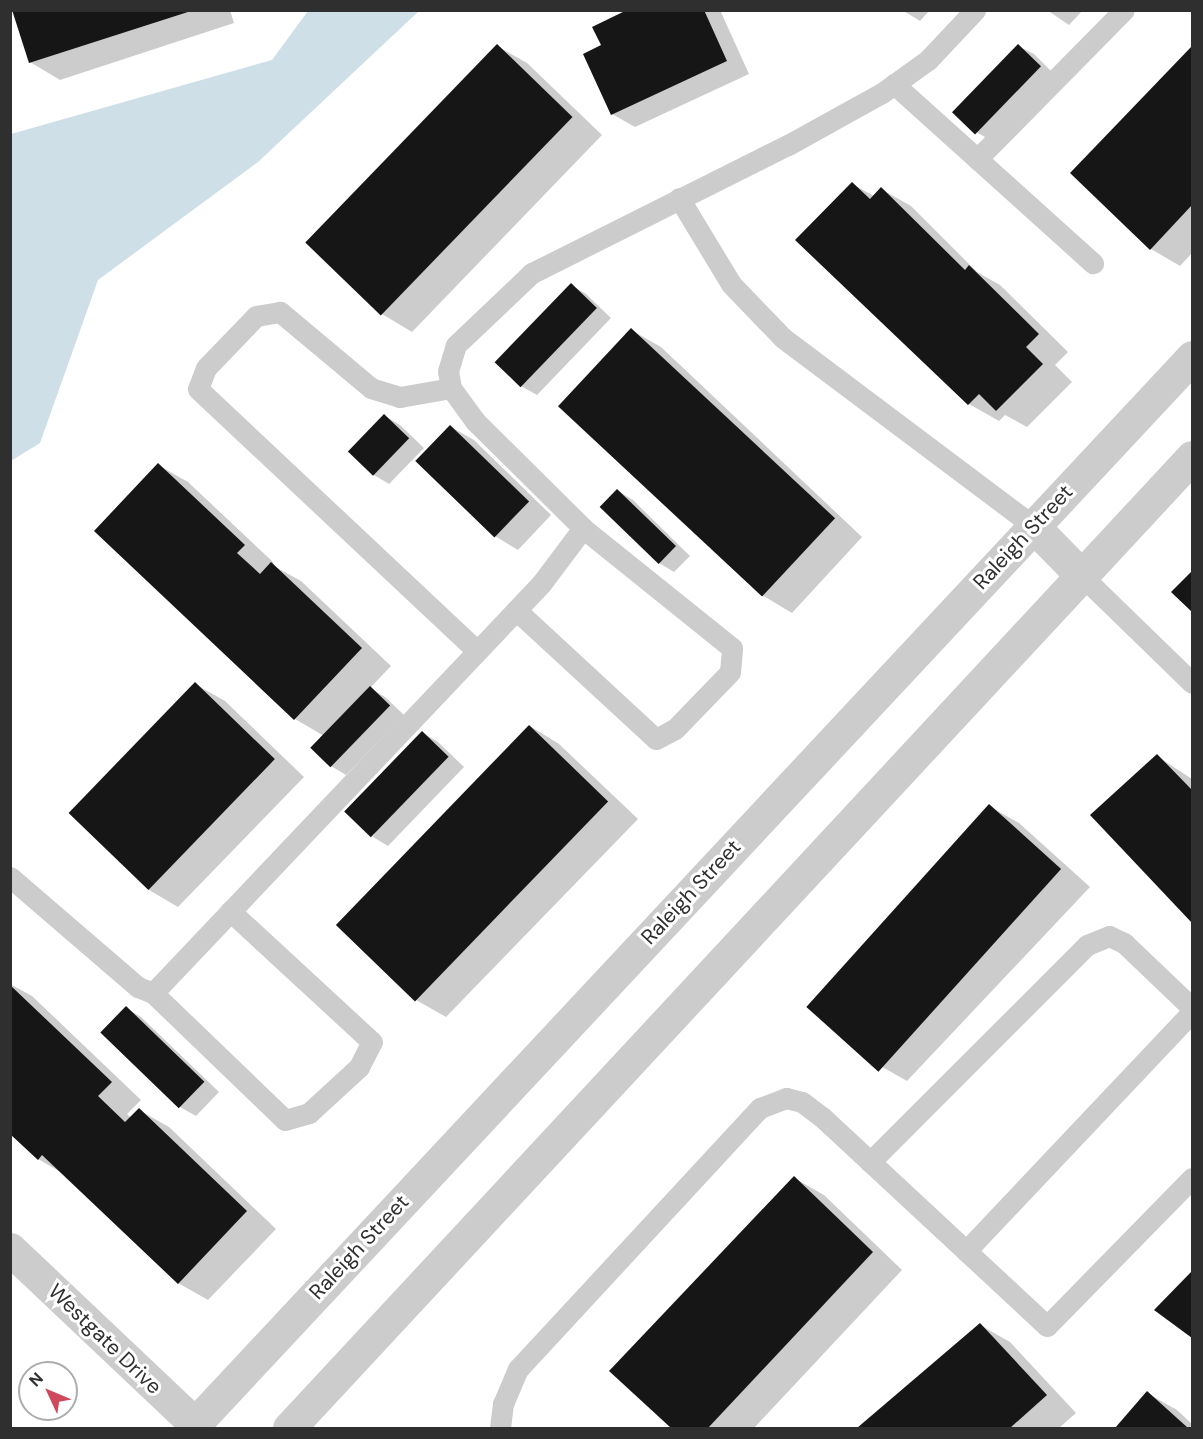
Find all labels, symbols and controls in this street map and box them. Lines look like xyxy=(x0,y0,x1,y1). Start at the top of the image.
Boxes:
street label: Raleigh Street xyxy=(968,479,1078,595)
street label: Raleigh Street xyxy=(636,834,746,950)
street label: Raleigh Street xyxy=(304,1189,414,1305)
street label: Westgate Drive xyxy=(43,1279,167,1399)
north arrow xyxy=(18,1361,78,1421)
text: N xyxy=(25,1368,48,1391)

